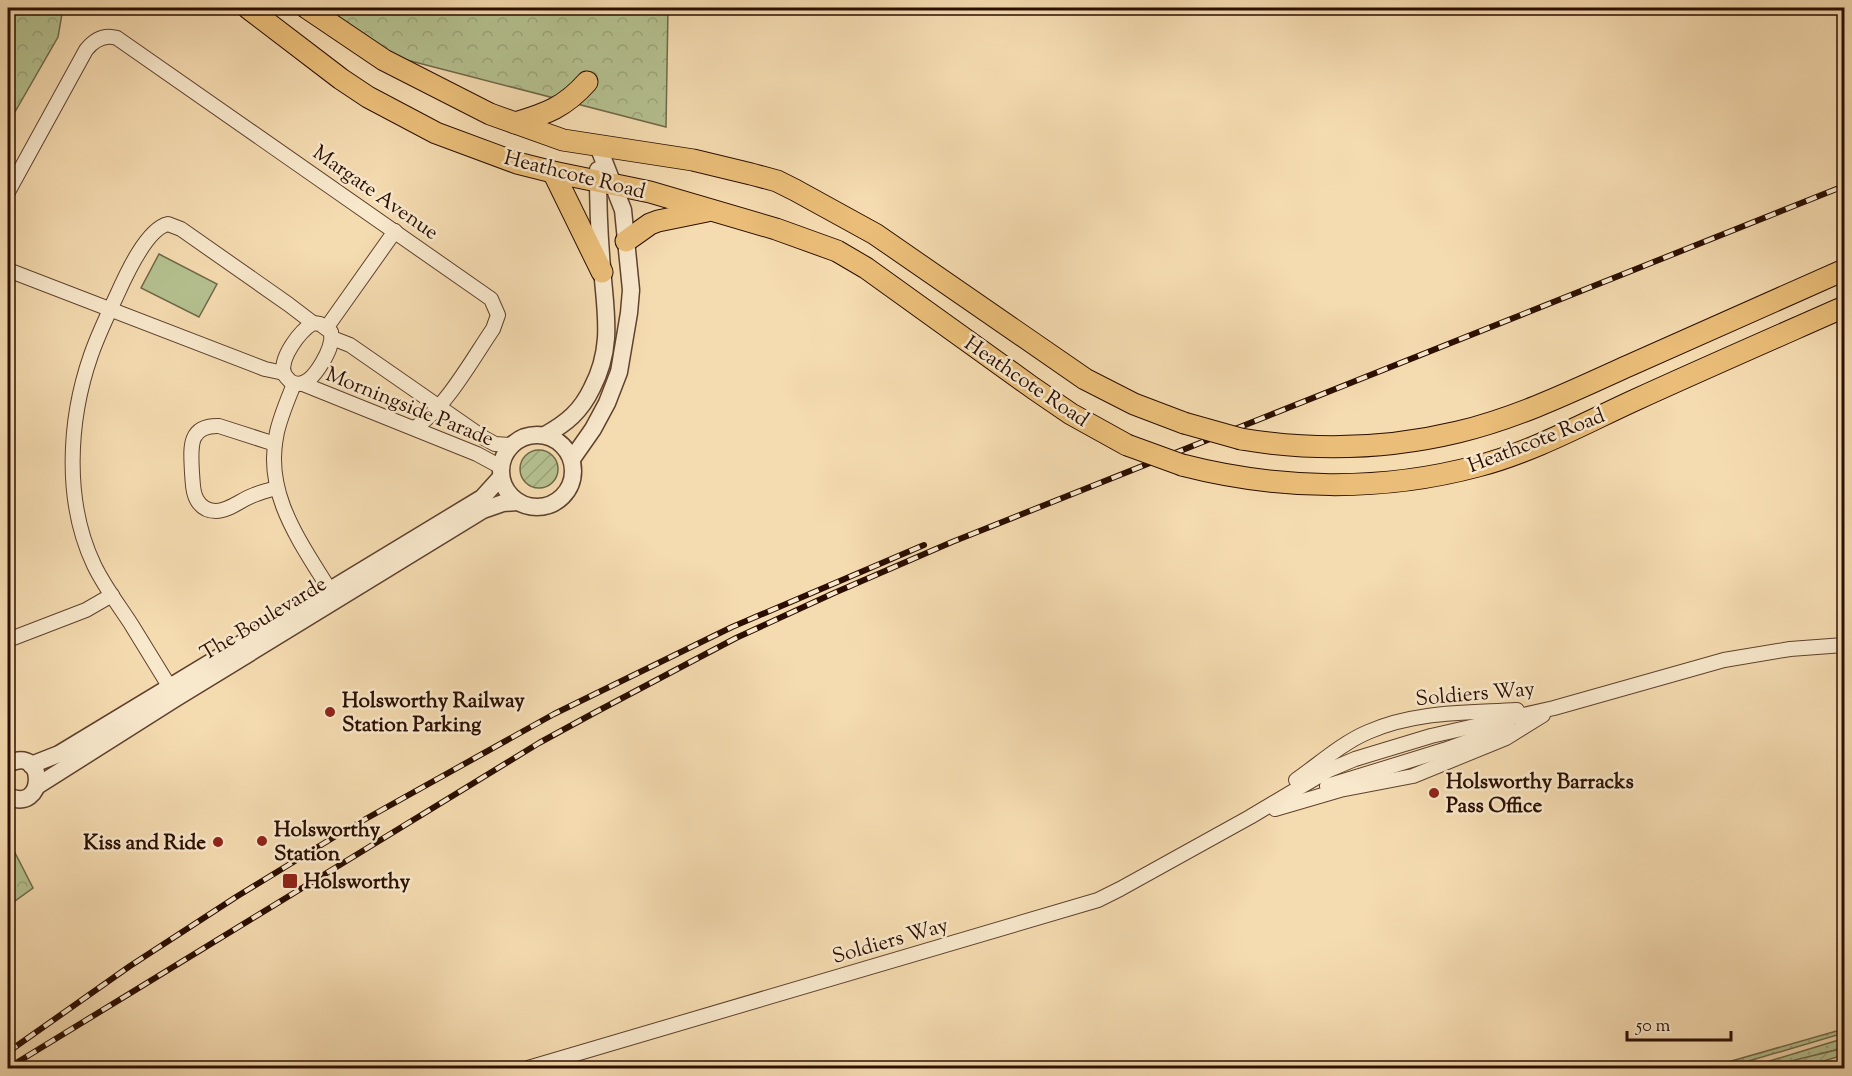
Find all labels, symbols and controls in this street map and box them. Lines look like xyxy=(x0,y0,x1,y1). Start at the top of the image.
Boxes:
street label: Margate Avenue xyxy=(306,139,444,248)
street label: Heathcote Road xyxy=(501,144,648,208)
street label: Heathcote Road xyxy=(958,330,1094,436)
street label: Morningside Parade xyxy=(321,360,498,455)
street label: Heathcote Road xyxy=(1464,402,1610,482)
street label: The Boulevarde xyxy=(195,570,333,669)
street label: Soldiers Way xyxy=(1414,675,1537,715)
place label: Holsworthy Railway Station Parking xyxy=(342,687,525,741)
marker: Holsworthy Railway Station Parking xyxy=(323,705,337,719)
place label: Holsworthy Barracks Pass Office xyxy=(1446,768,1634,822)
marker: Holsworthy Barracks Pass Office xyxy=(1427,786,1441,800)
place label: Holsworthy Station xyxy=(274,816,381,870)
place label: Kiss and Ride xyxy=(83,829,206,859)
marker: Holsworthy Station xyxy=(255,834,269,848)
marker: Kiss and Ride xyxy=(211,835,225,849)
place label: Holsworthy xyxy=(304,868,411,898)
marker: Holsworthy xyxy=(281,872,299,890)
street label: Soldiers Way xyxy=(829,911,953,973)
scale bar xyxy=(1627,1004,1730,1042)
text: 50 m xyxy=(1635,1014,1671,1040)

